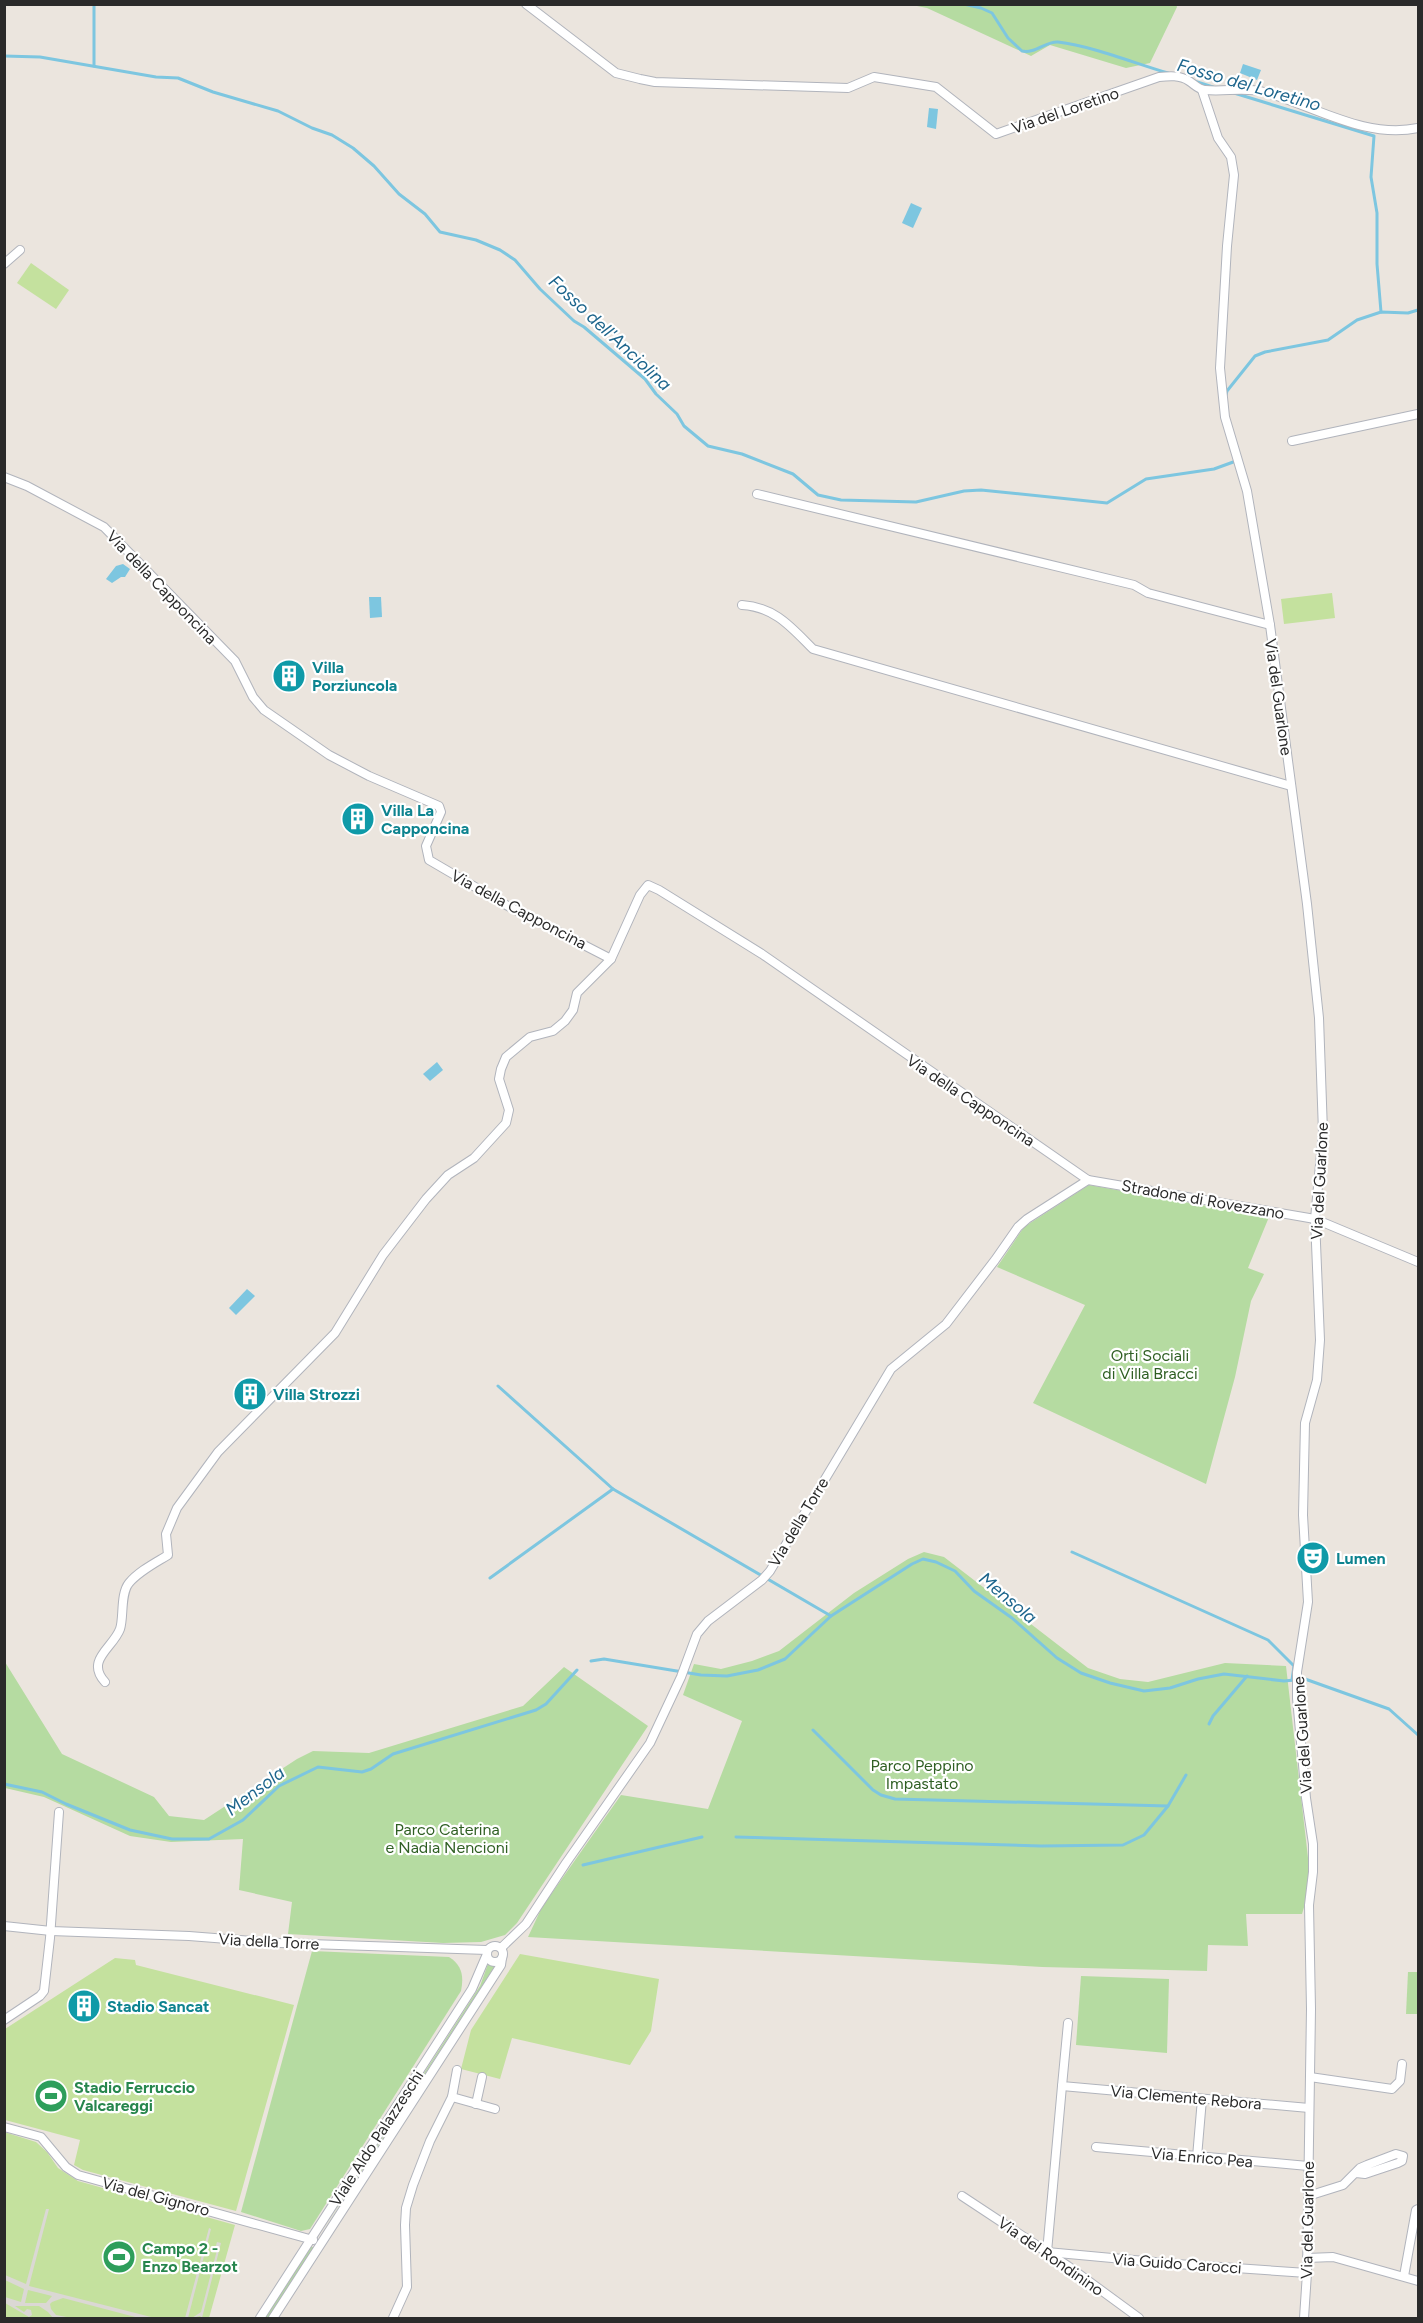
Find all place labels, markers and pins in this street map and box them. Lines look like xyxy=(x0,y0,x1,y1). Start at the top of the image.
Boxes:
building icon: Villa Porziuncola xyxy=(271,658,307,694)
place label: Villa Porziuncola xyxy=(312,658,397,695)
building icon: Villa La Capponcina xyxy=(340,801,376,837)
place label: Villa La Capponcina xyxy=(381,801,469,838)
building icon: Villa Strozzi xyxy=(232,1376,268,1412)
place label: Villa Strozzi xyxy=(273,1385,360,1404)
theatre icon: Lumen xyxy=(1295,1540,1331,1576)
place label: Lumen xyxy=(1336,1549,1386,1568)
building icon: Stadio Sancat xyxy=(66,1988,102,2024)
place label: Stadio Sancat xyxy=(107,1997,209,2016)
sports icon: Stadio Ferruccio Valcareggi xyxy=(33,2078,69,2114)
place label: Stadio Ferruccio Valcareggi xyxy=(74,2078,195,2115)
sports icon: Campo 2 - Enzo Bearzot xyxy=(101,2239,137,2275)
place label: Campo 2 - Enzo Bearzot xyxy=(142,2239,238,2276)

